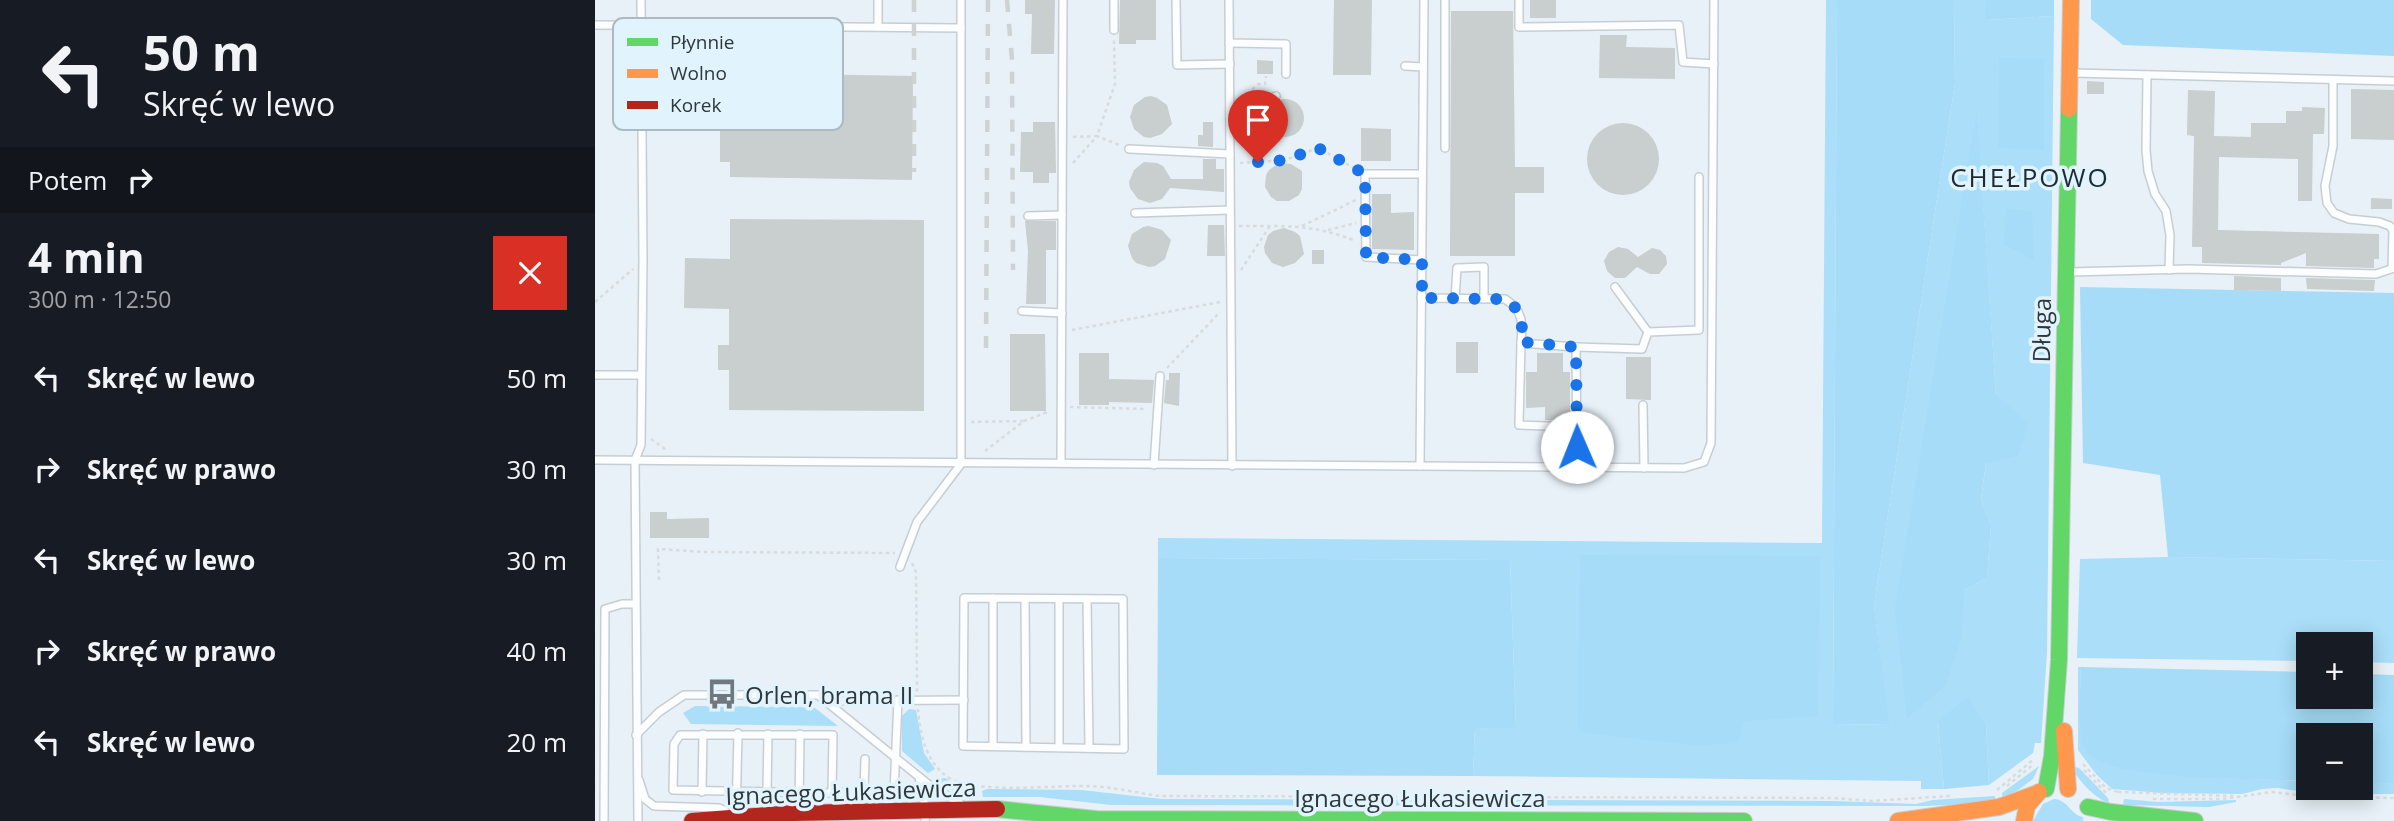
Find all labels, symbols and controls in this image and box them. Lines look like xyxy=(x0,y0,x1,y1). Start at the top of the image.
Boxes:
legend xyxy=(613,18,843,130)
text: 50 m xyxy=(143,19,260,85)
icon: left xyxy=(28,28,119,119)
text: Płynnie xyxy=(670,29,735,55)
text: Wolno xyxy=(670,60,727,86)
text: Skręć w lewo xyxy=(143,82,335,125)
pin xyxy=(1228,90,1288,162)
text: Korek xyxy=(670,92,721,118)
icon: arrive xyxy=(1239,101,1277,139)
district label: CHEŁPOWO xyxy=(1950,159,2110,195)
icon: right xyxy=(121,161,159,199)
text: Potem xyxy=(28,162,107,198)
text: 4 min xyxy=(28,228,145,285)
button: close xyxy=(493,236,567,310)
text: 300 m · 12:50 xyxy=(28,283,171,315)
street label: Długa xyxy=(2024,297,2058,363)
icon: left xyxy=(28,359,66,397)
text: Skręć w lewo xyxy=(87,360,255,396)
text: 50 m xyxy=(506,360,567,396)
position arrow xyxy=(1540,410,1614,484)
icon: right xyxy=(28,450,66,488)
text: Skręć w prawo xyxy=(87,451,276,487)
text: 30 m xyxy=(506,451,567,487)
icon: left xyxy=(28,541,66,579)
text: Skręć w lewo xyxy=(87,542,255,578)
text: 30 m xyxy=(506,542,567,578)
icon: right xyxy=(28,632,66,670)
map controls xyxy=(2296,632,2373,800)
button: + xyxy=(2296,632,2373,709)
text: Skręć w prawo xyxy=(87,633,276,669)
text: 40 m xyxy=(506,633,567,669)
bus stop icon: Orlen, brama II xyxy=(705,677,739,711)
place label: Orlen, brama II xyxy=(745,678,913,711)
icon: left xyxy=(28,723,66,761)
button: − xyxy=(2296,723,2373,800)
text: Skręć w lewo xyxy=(87,724,255,760)
text: 20 m xyxy=(506,724,567,760)
street label: Ignacego Łukasiewicza xyxy=(725,770,977,812)
street label: Ignacego Łukasiewicza xyxy=(1294,781,1546,814)

